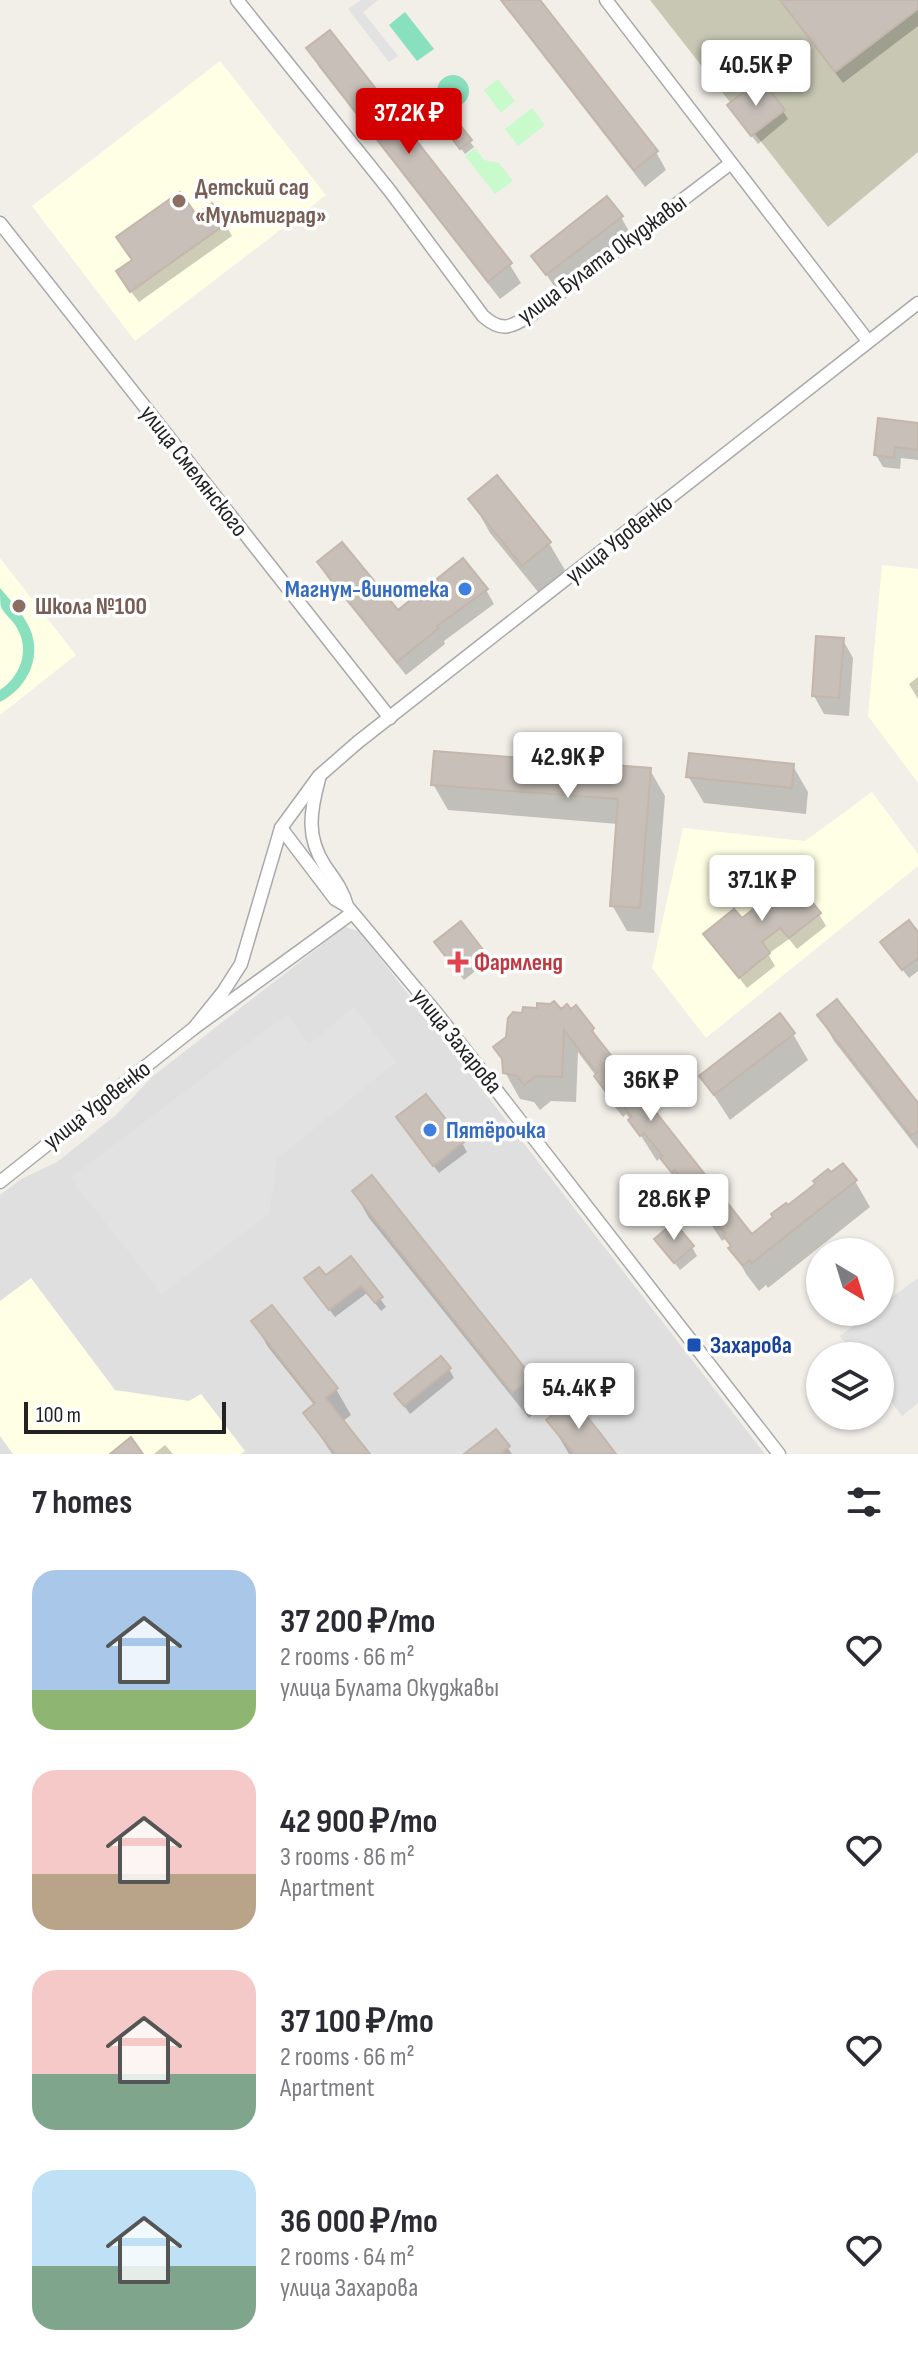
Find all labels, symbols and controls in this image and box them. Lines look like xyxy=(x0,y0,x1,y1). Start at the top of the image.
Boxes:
pin: 40.5K ₽ xyxy=(682,40,830,108)
text: 40.5K ₽ xyxy=(719,50,793,81)
pin: 37.2K ₽ xyxy=(335,88,483,156)
text: 37.2K ₽ xyxy=(374,98,444,129)
place label: Детский сад «Мультиград» xyxy=(195,173,327,230)
street label: улица Булата Окуджавы xyxy=(512,188,692,330)
marker: Детский сад «Мультиград» xyxy=(170,192,188,210)
street label: улица Смелянского xyxy=(134,400,254,542)
street label: улица Удовенко xyxy=(560,488,678,590)
place label: Магнум-винотека xyxy=(285,575,449,604)
marker: Магнум-винотека xyxy=(456,580,474,598)
place label: Школа №100 xyxy=(35,592,147,621)
marker: Школа №100 xyxy=(10,597,28,615)
pin: 42.9K ₽ xyxy=(494,732,642,800)
text: 42.9K ₽ xyxy=(531,742,605,773)
pin: 37.1K ₽ xyxy=(688,855,836,923)
text: 37.1K ₽ xyxy=(727,865,797,896)
place label: Фармленд xyxy=(474,948,563,977)
marker: Фармленд xyxy=(449,953,467,971)
street label: улица Захарова xyxy=(406,982,508,1100)
street label: улица Удовенко xyxy=(38,1054,156,1156)
pin: 36K ₽ xyxy=(595,1055,707,1123)
text: 36K ₽ xyxy=(623,1065,679,1096)
place label: Пятёрочка xyxy=(446,1116,546,1145)
marker: Пятёрочка xyxy=(421,1121,439,1139)
pin: 28.6K ₽ xyxy=(600,1174,748,1242)
text: 28.6K ₽ xyxy=(637,1184,711,1215)
north arrow xyxy=(806,1238,894,1326)
map controls xyxy=(806,1238,894,1430)
place label: Захарова xyxy=(710,1331,792,1360)
marker: Захарова xyxy=(685,1336,703,1354)
button: layers xyxy=(806,1342,894,1430)
pin: 54.4K ₽ xyxy=(505,1363,653,1431)
text: 54.4K ₽ xyxy=(542,1373,616,1404)
scale bar xyxy=(24,1398,226,1434)
text: 100 m xyxy=(36,1402,81,1429)
icon: filters xyxy=(842,1480,886,1524)
text: 7 homes xyxy=(32,1482,132,1523)
text: 37 200 ₽/mo xyxy=(280,1601,435,1642)
icon: home xyxy=(96,1602,192,1698)
icon: heart xyxy=(842,1628,886,1672)
text: 2 rooms · 66 m² xyxy=(280,1642,415,1673)
text: улица Булата Окуджавы xyxy=(280,1673,499,1704)
text: 42 900 ₽/mo xyxy=(280,1801,437,1842)
icon: home xyxy=(96,1802,192,1898)
icon: heart xyxy=(842,1828,886,1872)
text: 3 rooms · 86 m² xyxy=(280,1842,415,1873)
text: Apartment xyxy=(280,1873,374,1904)
text: 37 100 ₽/mo xyxy=(280,2001,434,2042)
icon: home xyxy=(96,2002,192,2098)
icon: heart xyxy=(842,2028,886,2072)
text: 2 rooms · 66 m² xyxy=(280,2042,415,2073)
text: Apartment xyxy=(280,2073,374,2104)
text: 36 000 ₽/mo xyxy=(280,2201,438,2242)
icon: home xyxy=(96,2202,192,2298)
icon: heart xyxy=(842,2228,886,2272)
text: 2 rooms · 64 m² xyxy=(280,2242,415,2273)
text: улица Захарова xyxy=(280,2273,418,2304)

